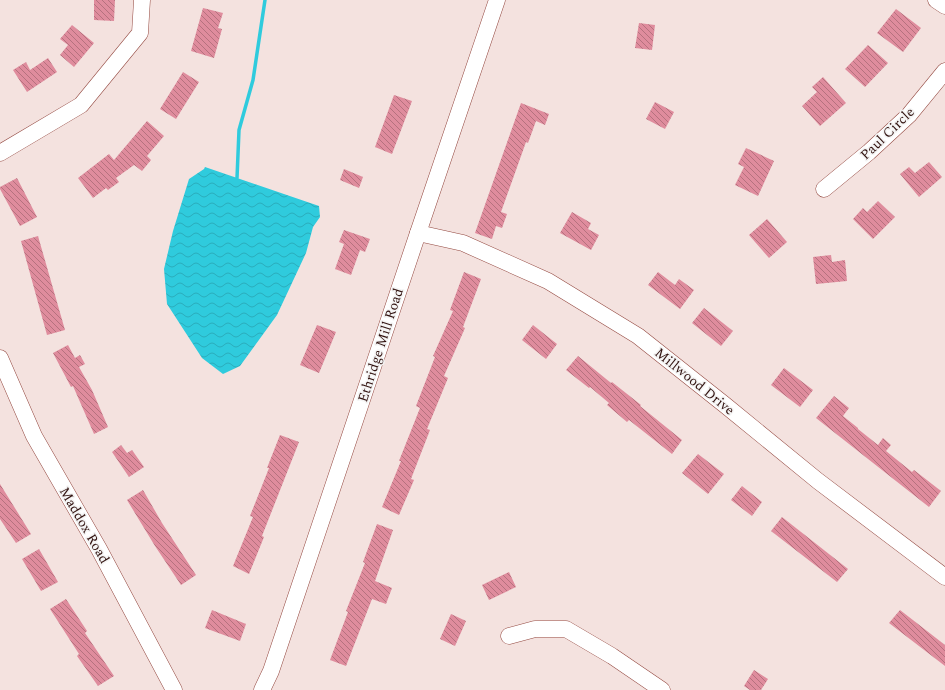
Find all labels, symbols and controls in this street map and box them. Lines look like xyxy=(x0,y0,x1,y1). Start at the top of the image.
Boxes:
street label: Paul Circle xyxy=(855,102,920,165)
street label: Ethridge Mill Road xyxy=(352,285,409,405)
street label: Millwood Drive xyxy=(650,343,739,420)
street label: Maddox Road xyxy=(54,483,115,568)

